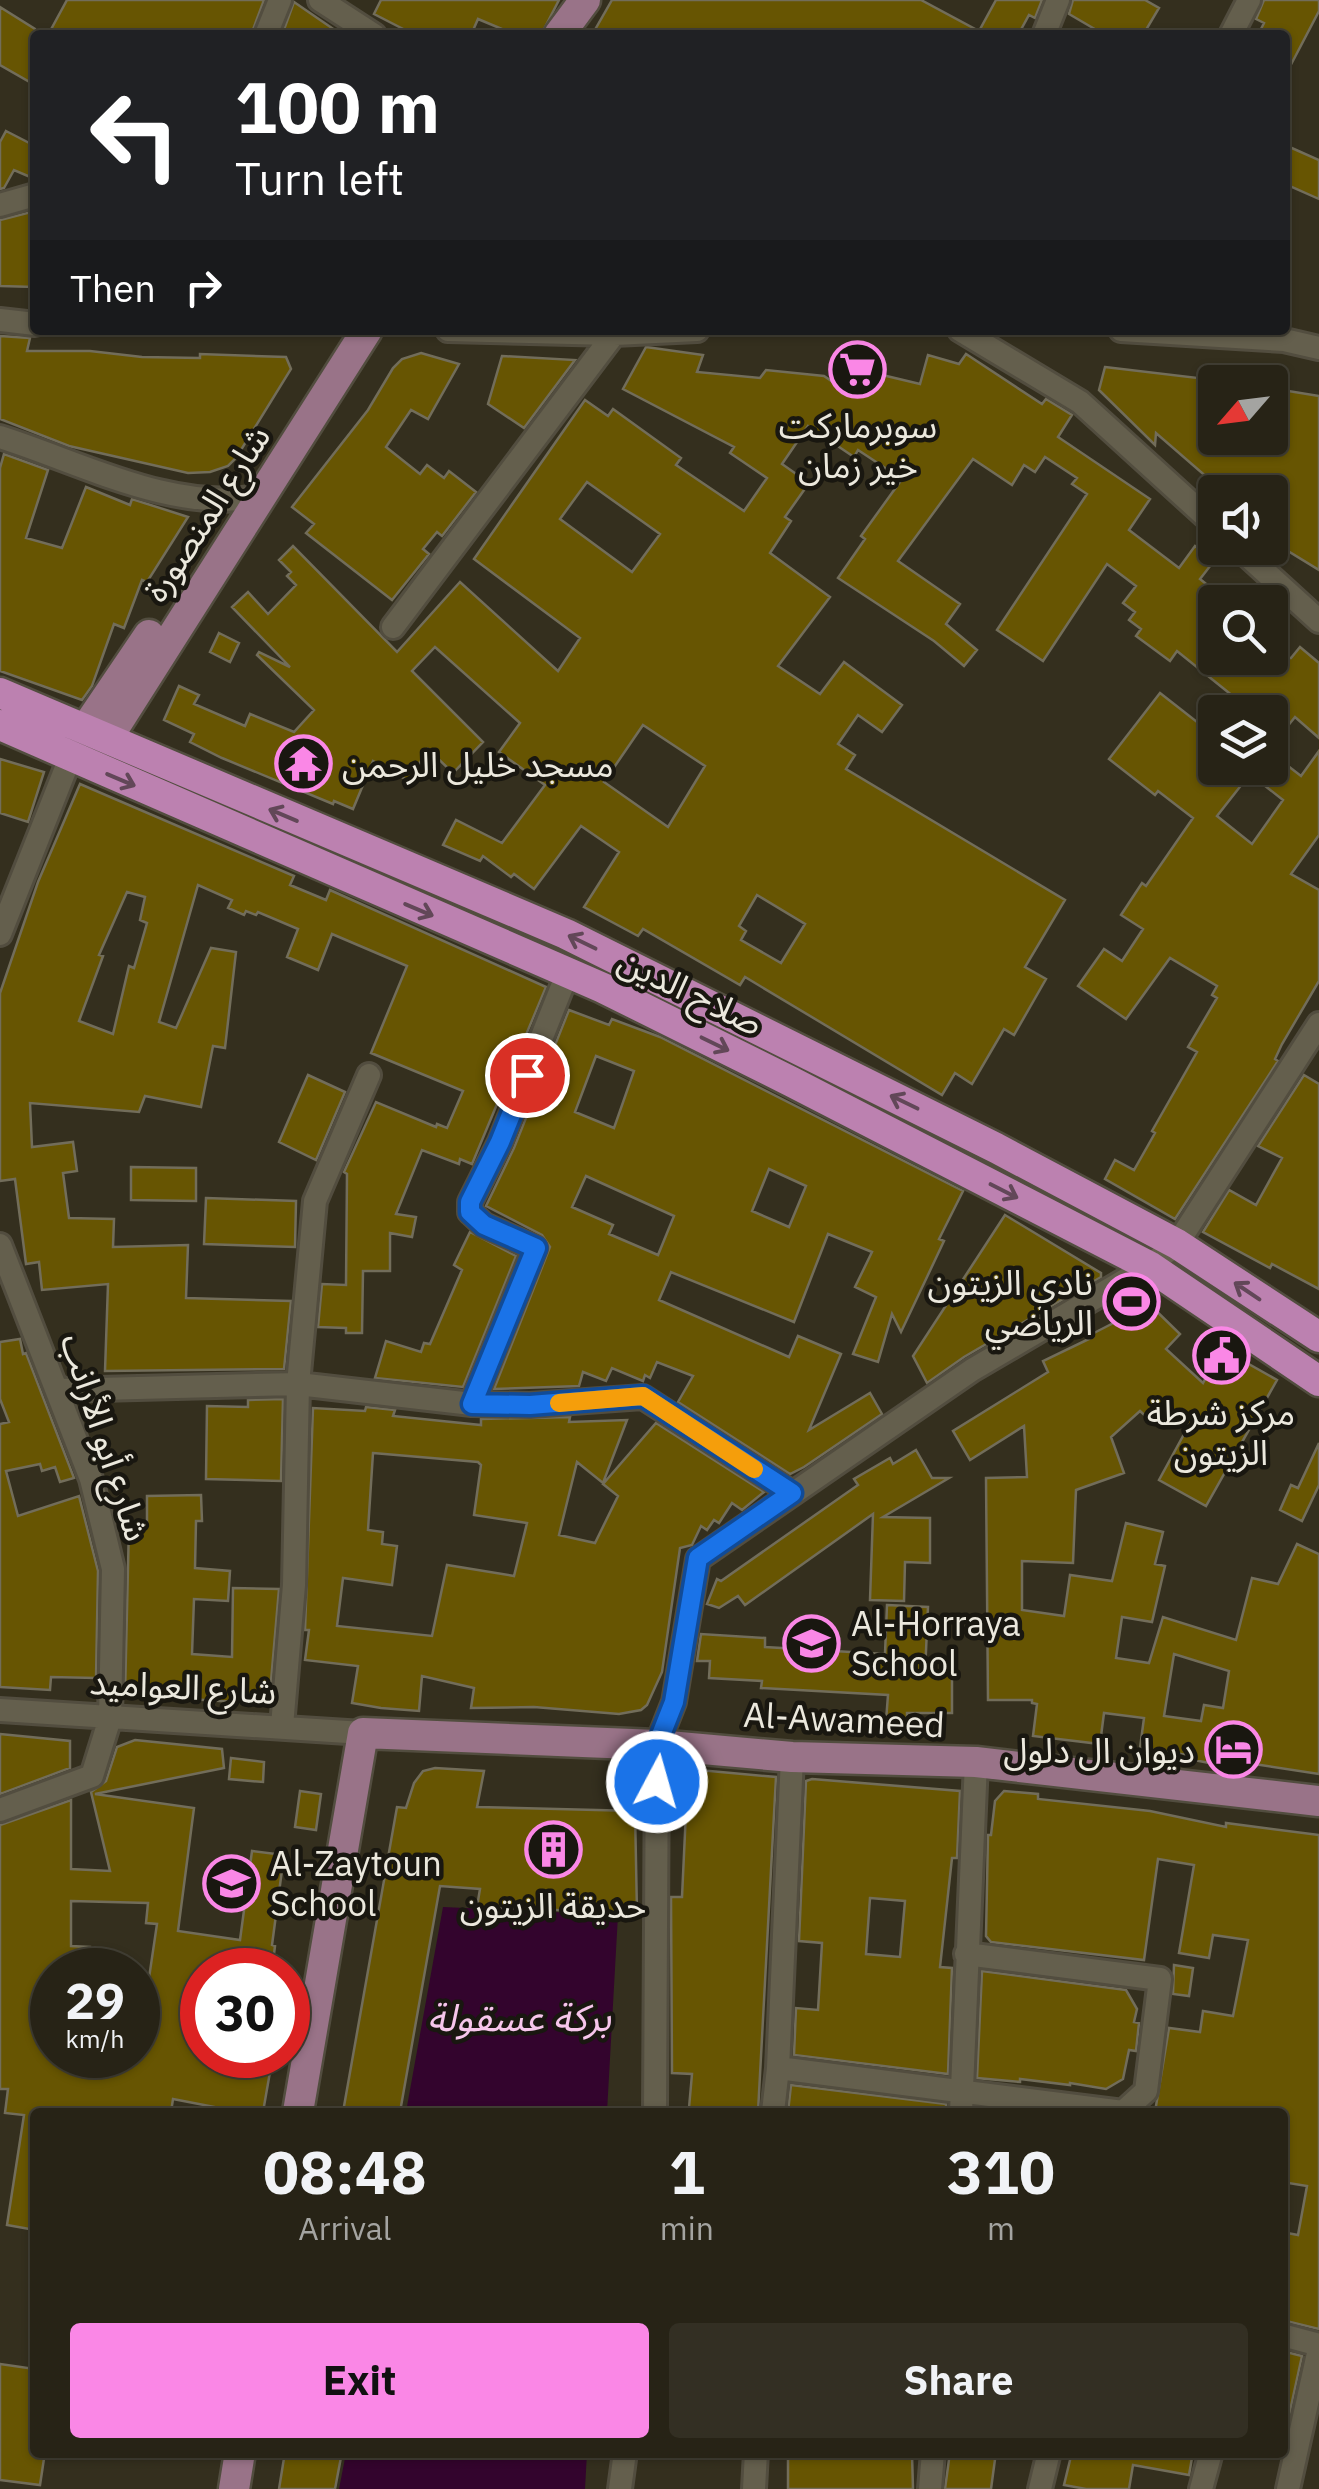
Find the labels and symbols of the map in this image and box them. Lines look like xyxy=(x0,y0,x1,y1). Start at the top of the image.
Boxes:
supermarket icon: سوبرماركت خير زمان xyxy=(828,339,888,399)
north arrow xyxy=(1198,365,1288,455)
place label: سوبرماركت خير زمان xyxy=(779,402,937,488)
street label: شارع المنصورة xyxy=(132,416,284,612)
temple icon: مسجد خليل الرحمن xyxy=(273,734,333,794)
place label: مسجد خليل الرحمن xyxy=(342,741,614,787)
one-way arrow xyxy=(105,772,135,790)
one-way arrow xyxy=(268,805,299,823)
one-way arrow xyxy=(403,902,434,920)
one-way arrow xyxy=(568,932,597,951)
street label: صلاح الدين xyxy=(609,936,771,1049)
pin xyxy=(485,1033,570,1118)
one-way arrow xyxy=(699,1035,729,1054)
one-way arrow xyxy=(890,1092,920,1111)
one-way arrow xyxy=(989,1182,1018,1201)
place label: نادي الزيتون الرياضي xyxy=(928,1259,1093,1350)
sports icon: نادي الزيتون الرياضي xyxy=(1102,1272,1162,1332)
one-way arrow xyxy=(1234,1281,1262,1302)
public building icon: مركز شرطة الزيتون xyxy=(1191,1326,1251,1386)
street label: شارع أبو الأرانب xyxy=(47,1327,161,1548)
place label: مركز شرطة الزيتون xyxy=(1147,1389,1295,1475)
place label: Al-Horraya School xyxy=(851,1600,1021,1686)
school or university icon: Al-Horraya School xyxy=(782,1613,842,1673)
street label: شارع العواميد xyxy=(88,1658,278,1718)
street label: Al-Awameed xyxy=(742,1691,946,1747)
hotel icon: ديوان ال دلول xyxy=(1204,1720,1264,1780)
place label: ديوان ال دلول xyxy=(1003,1727,1195,1773)
position arrow xyxy=(605,1730,709,1834)
building icon: حديقة الزيتون xyxy=(523,1819,583,1879)
place label: Al-Zaytoun School xyxy=(270,1840,442,1926)
school or university icon: Al-Zaytoun School xyxy=(201,1853,261,1913)
place label: حديقة الزيتون xyxy=(460,1882,646,1928)
speed limit sign: 30 xyxy=(180,1948,310,2078)
water label: بركة عسقولة xyxy=(427,1992,611,2041)

